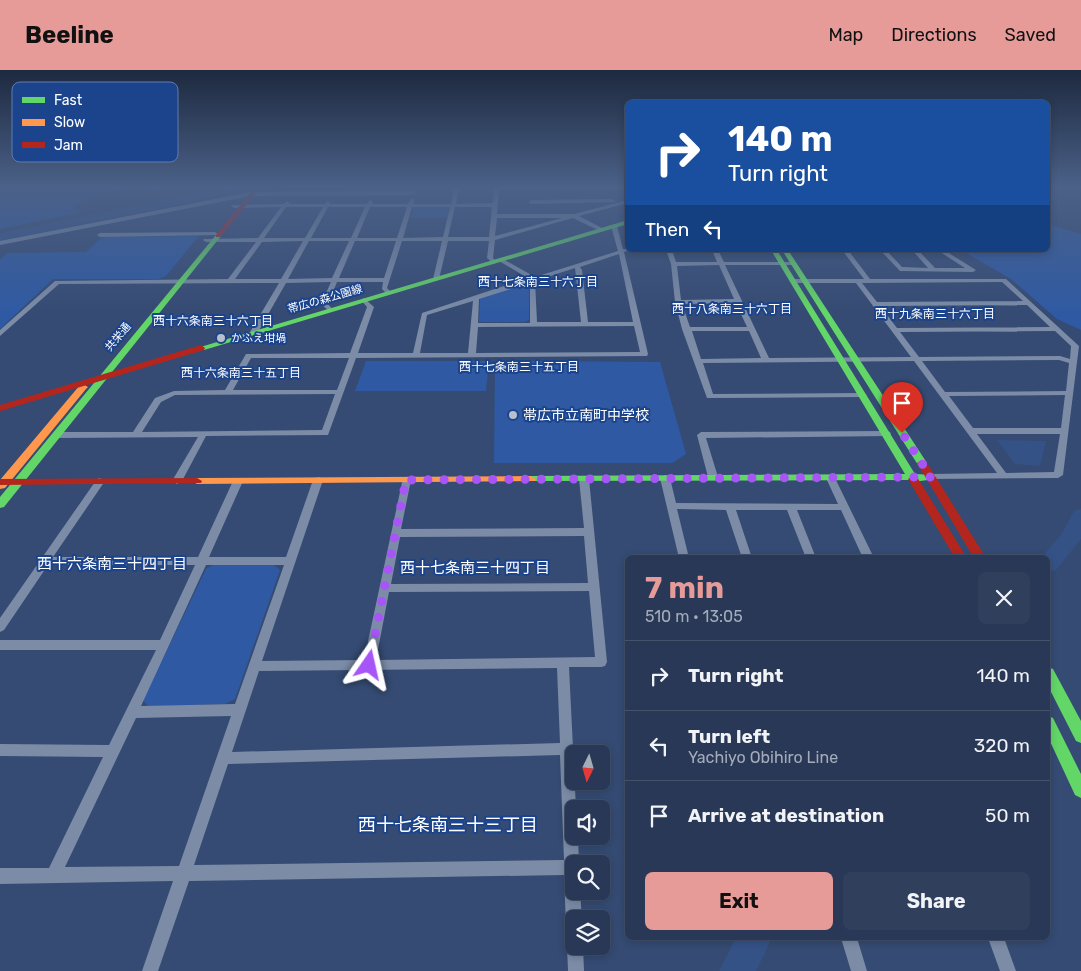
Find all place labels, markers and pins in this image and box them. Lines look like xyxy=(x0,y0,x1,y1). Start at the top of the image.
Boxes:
marker: かふえ坩堝 xyxy=(215,332,227,344)
place label: かふえ坩堝 xyxy=(231,332,286,345)
pin xyxy=(881,382,923,433)
place label: 帯広市立南町中学校 xyxy=(523,407,649,424)
marker: 帯広市立南町中学校 xyxy=(507,409,519,421)

